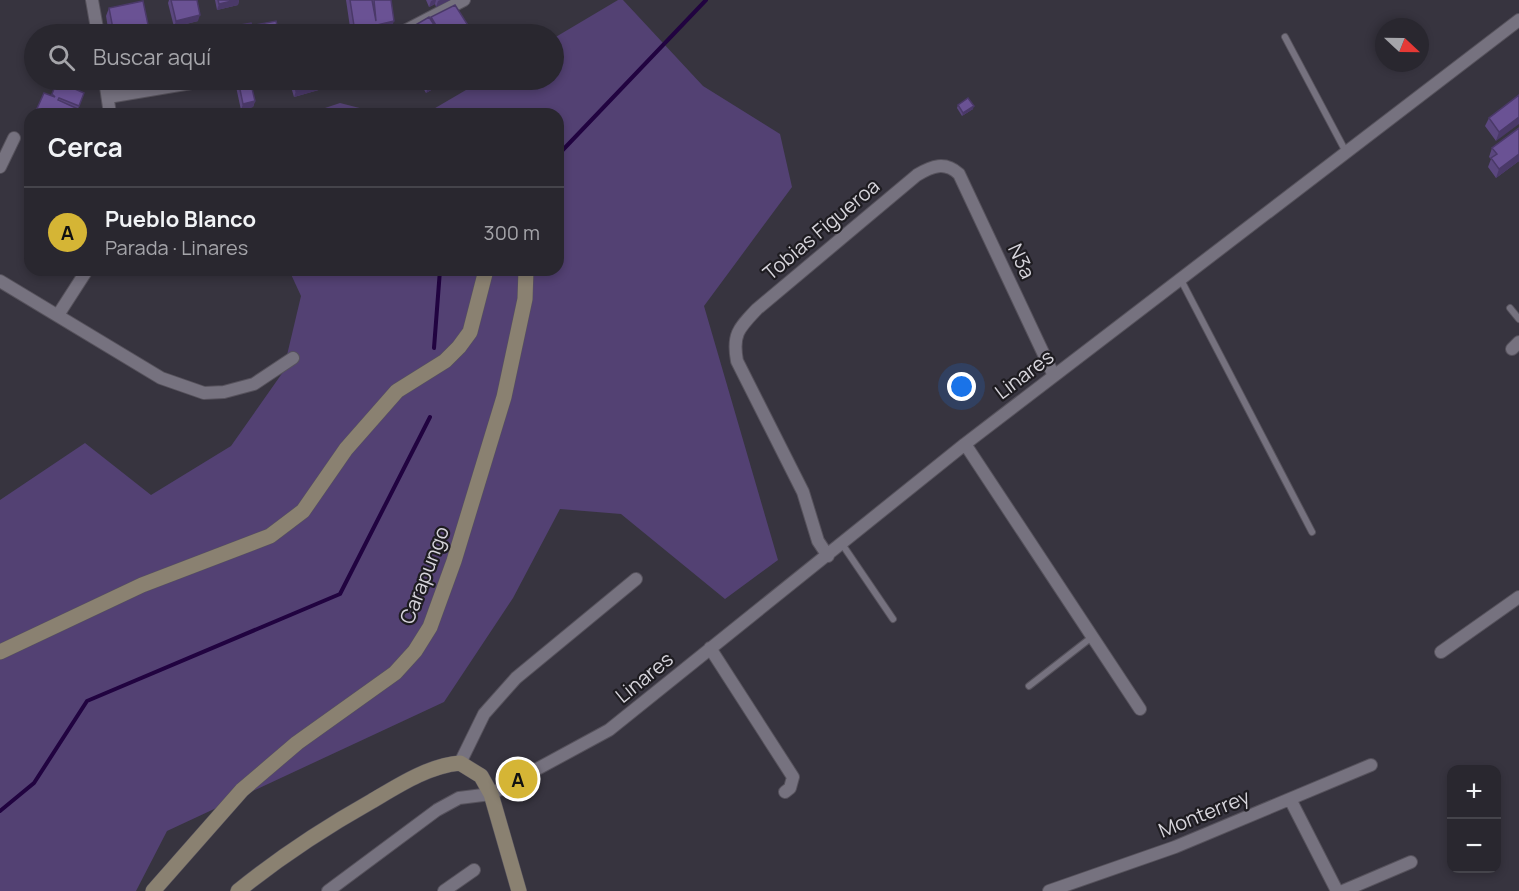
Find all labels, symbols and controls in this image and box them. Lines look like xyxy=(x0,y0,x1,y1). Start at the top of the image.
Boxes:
north arrow xyxy=(1375,18,1429,72)
search box xyxy=(24,24,564,90)
icon: search xyxy=(45,41,78,74)
text: Buscar aquí xyxy=(93,42,211,72)
text: Cerca xyxy=(48,129,123,165)
street label: Tobias Figueroa xyxy=(757,172,885,286)
text: Pueblo Blanco xyxy=(105,204,256,234)
text: A xyxy=(61,219,74,246)
text: 300 m xyxy=(484,219,540,246)
text: Parada · Linares xyxy=(105,234,248,261)
street label: N3a xyxy=(1002,239,1042,283)
street label: Linares xyxy=(989,343,1059,405)
your location xyxy=(947,372,976,401)
street label: Carapungo xyxy=(393,522,455,628)
street label: Linares xyxy=(609,645,679,709)
pin: A xyxy=(498,756,538,802)
map controls xyxy=(1447,765,1501,873)
button: + xyxy=(1447,765,1501,819)
street label: Monterrey xyxy=(1154,782,1254,844)
button: − xyxy=(1447,819,1501,873)

